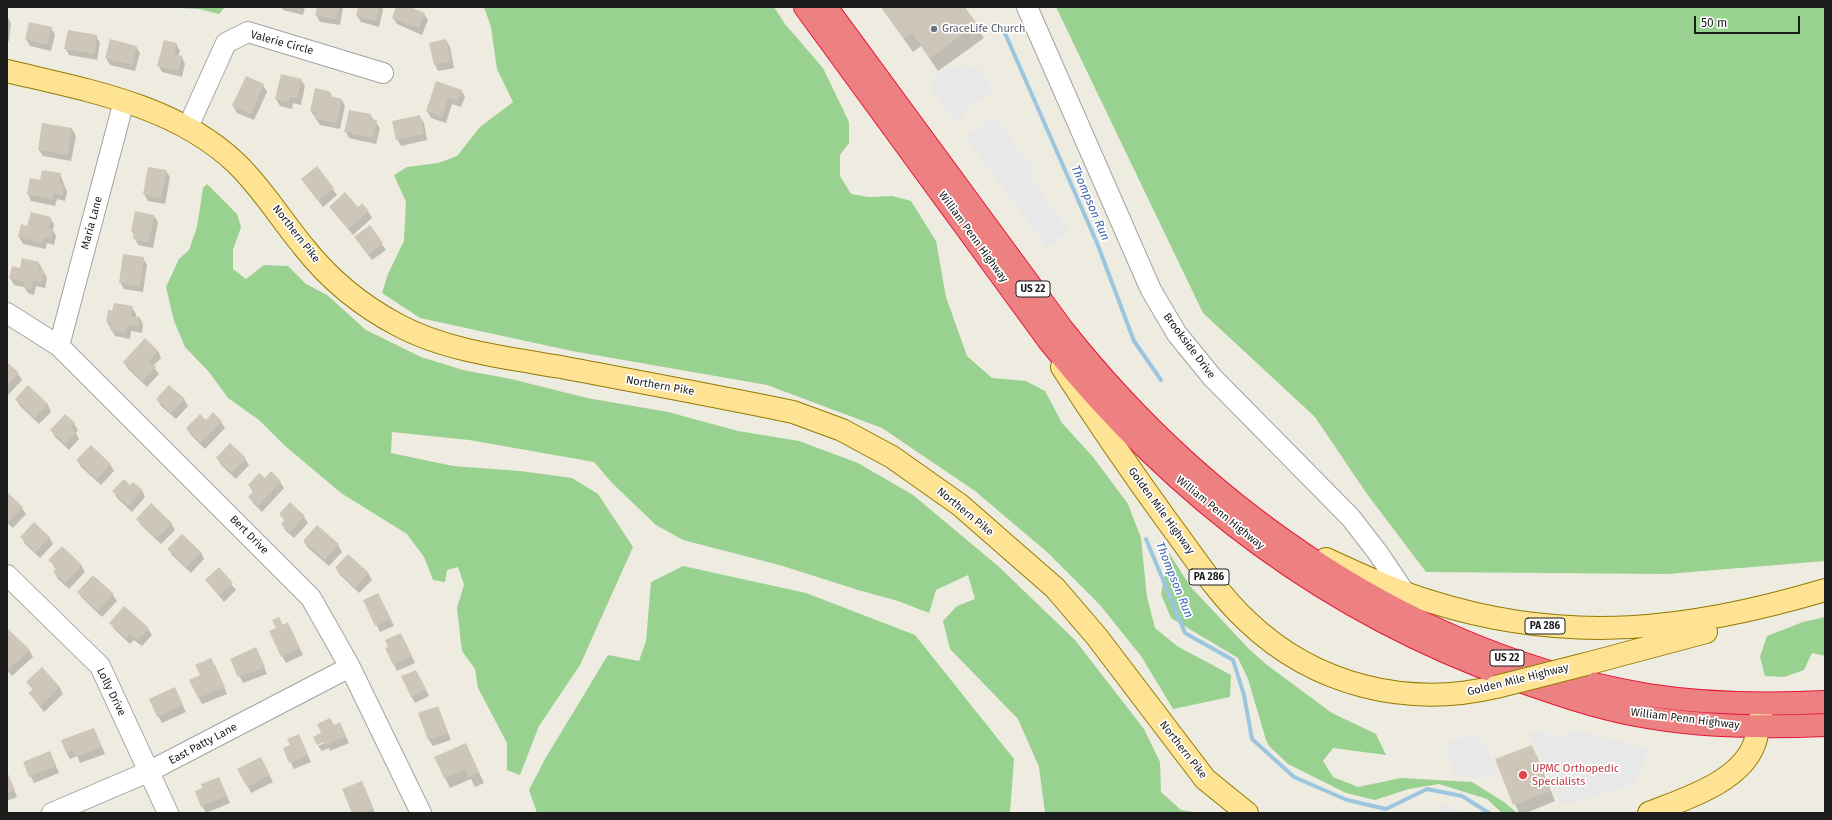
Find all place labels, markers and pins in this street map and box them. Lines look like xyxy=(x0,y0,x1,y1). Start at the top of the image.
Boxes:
place label: GraceLife Church xyxy=(942,22,1025,36)
marker: GraceLife Church xyxy=(929,24,939,34)
place label: UPMC Orthopedic Specialists xyxy=(1532,762,1619,788)
marker: UPMC Orthopedic Specialists xyxy=(1517,769,1529,781)

